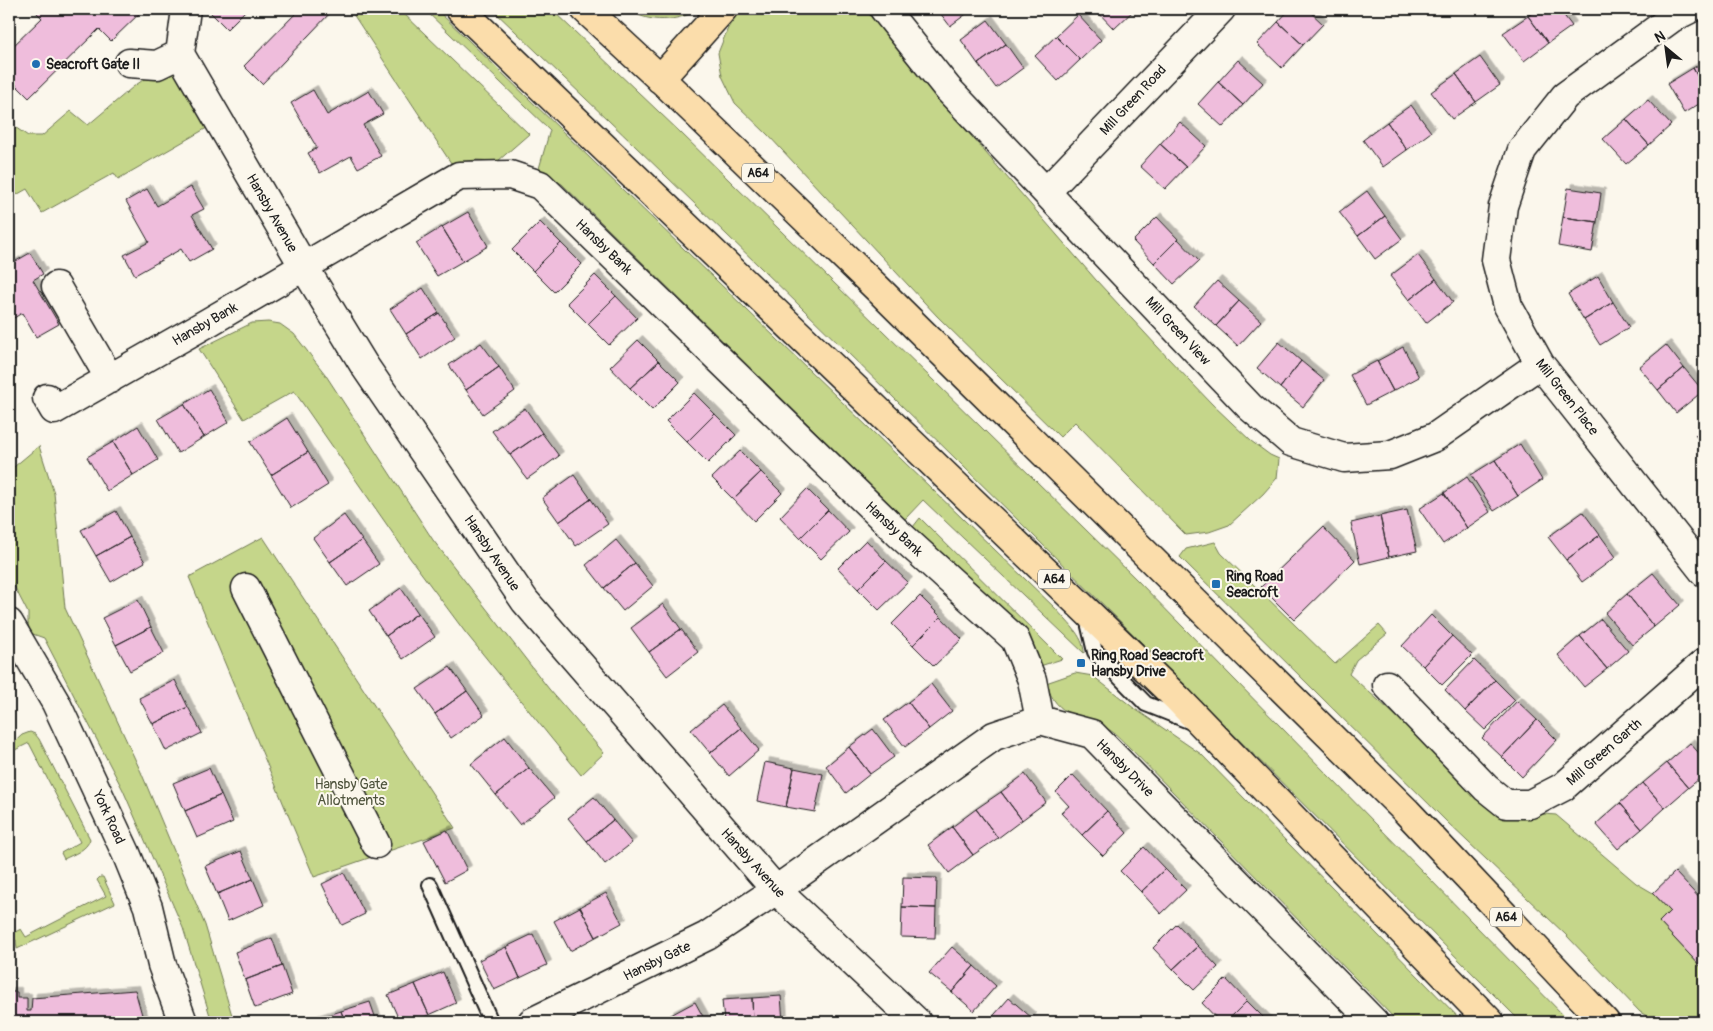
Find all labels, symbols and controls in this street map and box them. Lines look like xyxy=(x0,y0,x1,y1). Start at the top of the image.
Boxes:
north arrow xyxy=(1640,22,1690,72)
text: N xyxy=(1652,27,1668,47)
place label: Seacroft Gate II xyxy=(46,56,140,73)
marker: Seacroft Gate II xyxy=(30,58,42,70)
street label: Mill Green Road xyxy=(1096,61,1170,139)
road number: A64 xyxy=(742,164,774,182)
street label: Hansby Avenue xyxy=(243,171,301,255)
street label: Hansby Bank xyxy=(572,216,636,278)
street label: Mill Green View xyxy=(1142,293,1215,369)
street label: Hansby Bank xyxy=(169,298,241,349)
street label: Mill Green Place xyxy=(1532,355,1602,439)
street label: Hansby Bank xyxy=(862,498,926,560)
street label: Hansby Avenue xyxy=(460,512,524,594)
place label: Ring Road Seacroft xyxy=(1226,568,1284,601)
road number: A64 xyxy=(1038,570,1070,588)
marker: Ring Road Seacroft xyxy=(1210,578,1222,590)
place label: Ring Road Seacroft Hansby Drive xyxy=(1091,647,1204,680)
marker: Ring Road Seacroft Hansby Drive xyxy=(1075,657,1087,669)
street label: Mill Green Garth xyxy=(1563,715,1645,789)
street label: Hansby Drive xyxy=(1093,736,1157,800)
park label: Hansby Gate Allotments xyxy=(315,776,387,809)
street label: York Road xyxy=(89,787,129,847)
street label: Hansby Avenue xyxy=(717,825,789,901)
road number: A64 xyxy=(1490,908,1522,926)
street label: Hansby Gate xyxy=(621,937,693,985)

